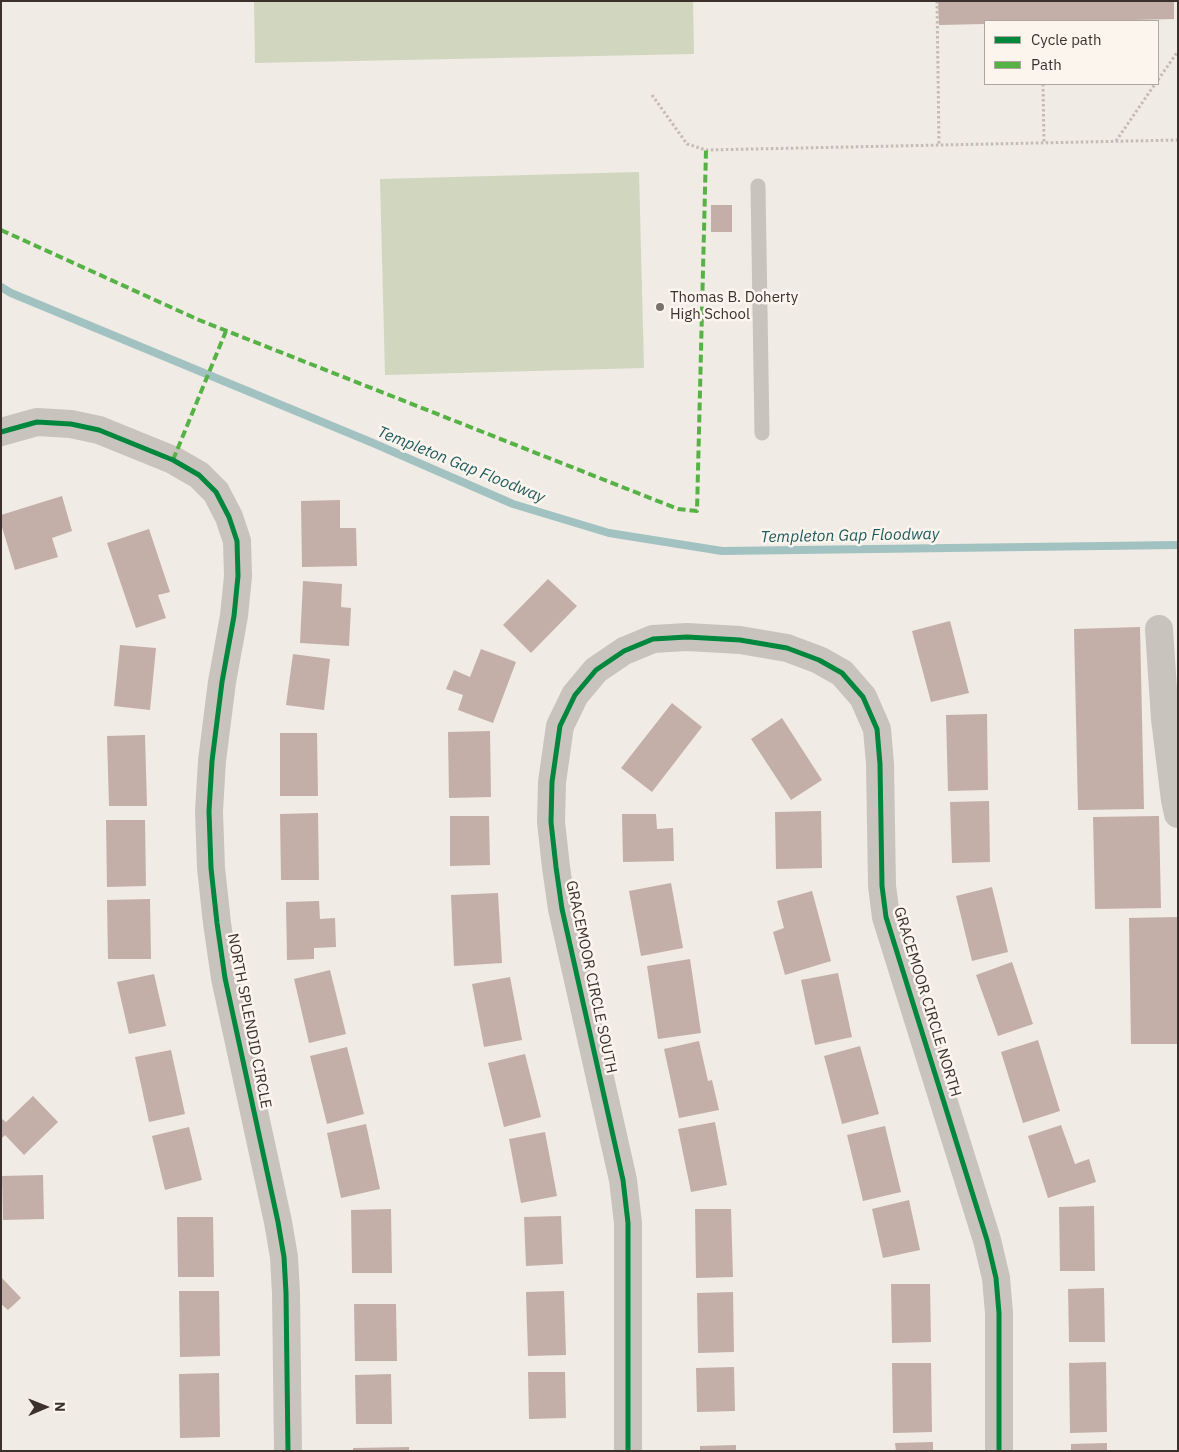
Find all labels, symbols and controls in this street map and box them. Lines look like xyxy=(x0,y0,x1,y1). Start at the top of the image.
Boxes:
legend xyxy=(984,20,1159,85)
text: Cycle path xyxy=(1031,30,1102,49)
text: Path xyxy=(1031,55,1062,74)
place label: Thomas B. Doherty High School xyxy=(670,289,798,324)
marker: Thomas B. Doherty High School xyxy=(654,301,666,313)
water label: Templeton Gap Floodway xyxy=(374,423,548,507)
water label: Templeton Gap Floodway xyxy=(760,525,940,547)
street label: GRACEMOOR CIRCLE SOUTH xyxy=(562,879,620,1075)
street label: GRACEMOOR CIRCLE NORTH xyxy=(890,905,964,1099)
street label: NORTH SPLENDID CIRCLE xyxy=(223,932,275,1110)
north arrow xyxy=(20,1382,70,1432)
text: N xyxy=(51,1402,69,1412)

